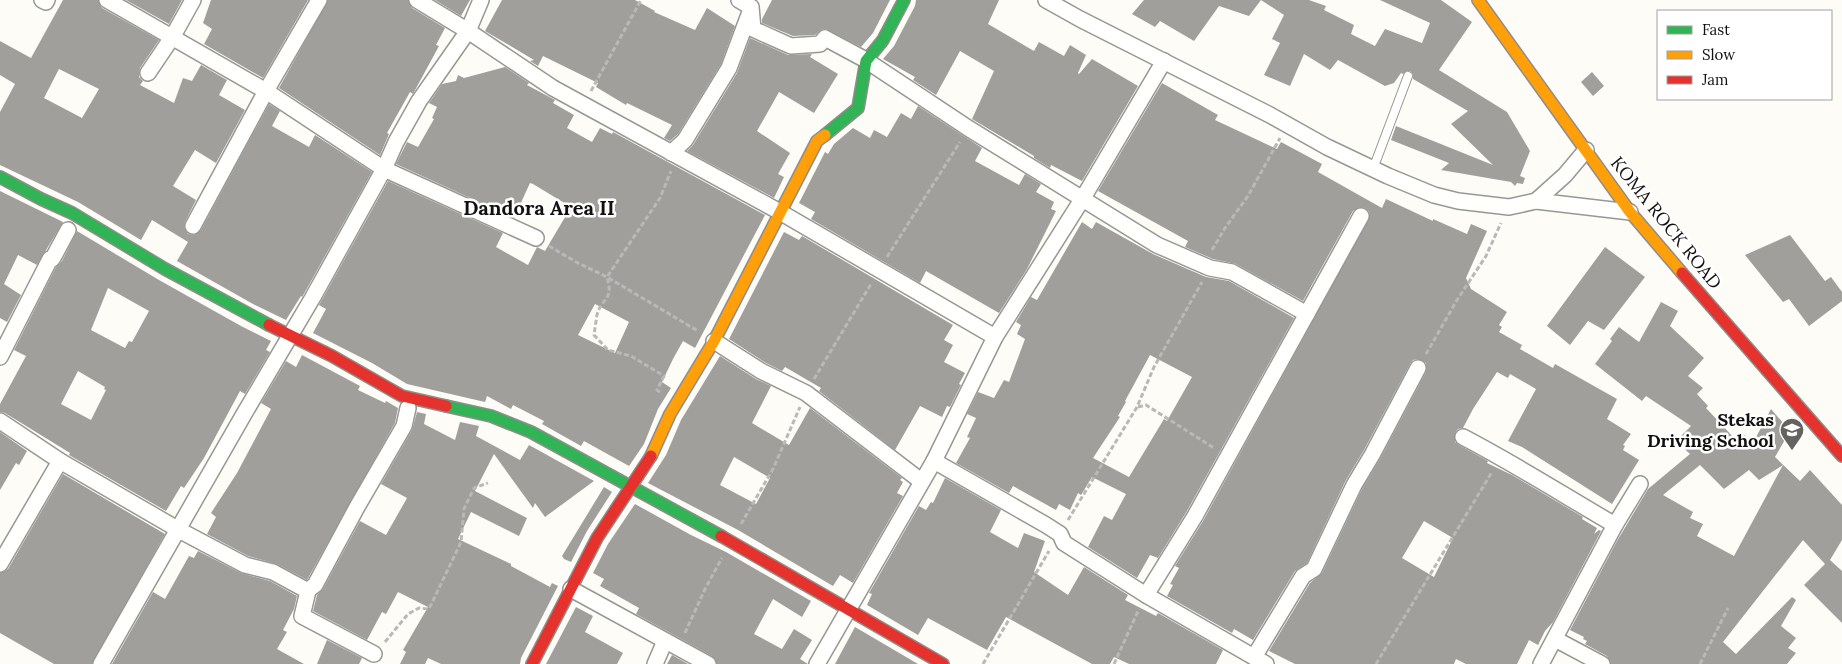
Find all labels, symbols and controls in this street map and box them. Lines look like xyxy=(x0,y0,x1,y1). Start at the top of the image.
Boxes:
legend xyxy=(1657,10,1832,100)
text: Fast xyxy=(1702,20,1730,39)
text: Slow xyxy=(1702,45,1735,64)
text: Jam xyxy=(1701,70,1729,89)
street label: KOMA ROCK ROAD xyxy=(1606,152,1727,294)
district label: Dandora Area II xyxy=(463,195,615,220)
place label: Stekas Driving School xyxy=(1647,408,1774,452)
school or university icon: Stekas Driving School xyxy=(1779,417,1805,451)

